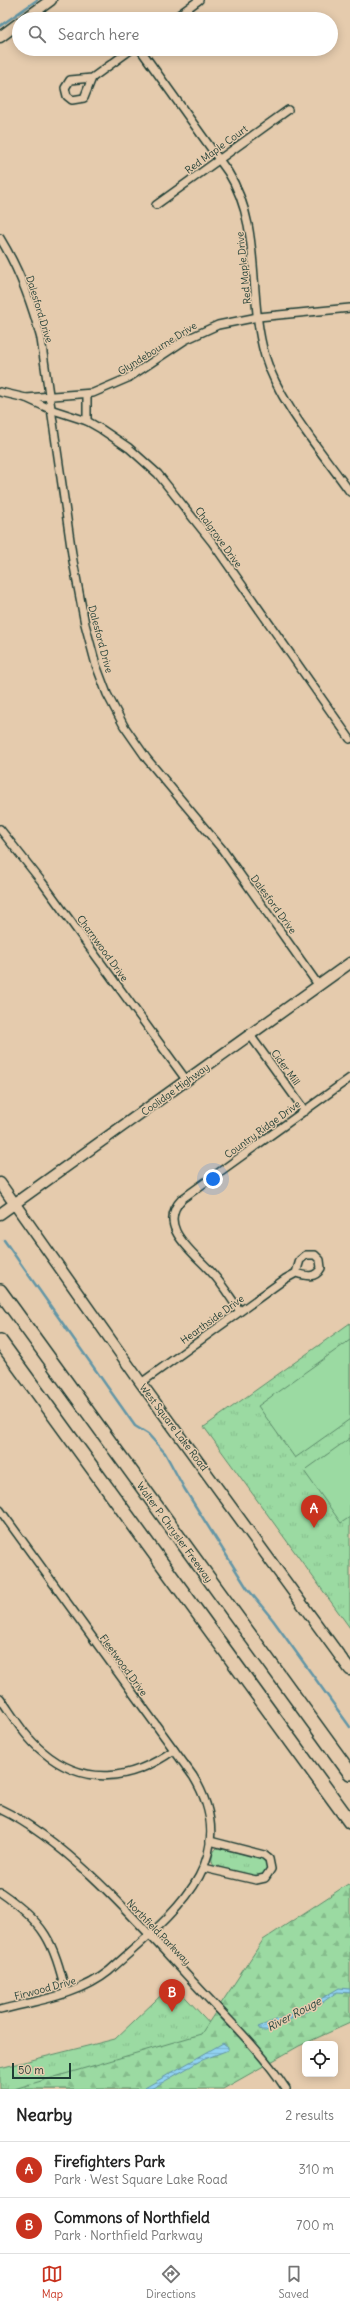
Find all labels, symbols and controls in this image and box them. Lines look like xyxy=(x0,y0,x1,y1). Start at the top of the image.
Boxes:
search box xyxy=(12,12,338,56)
icon: search xyxy=(26,23,48,45)
text: Search here xyxy=(58,25,139,44)
street label: Red Maple Court xyxy=(182,122,251,177)
street label: Red Maple Drive xyxy=(233,231,254,305)
street label: Dalesford Drive xyxy=(23,274,56,344)
street label: Glyndebourne Drive xyxy=(115,319,199,378)
street label: Chalgrove Drive xyxy=(192,504,245,570)
street label: Dalesford Drive xyxy=(85,604,116,674)
street label: Dalesford Drive xyxy=(248,872,299,936)
street label: Charnwood Drive xyxy=(74,913,131,984)
street label: Cider Mill xyxy=(268,1047,303,1088)
street label: Coolidge Highway xyxy=(139,1060,212,1119)
street label: Country Ridge Drive xyxy=(222,1098,303,1161)
your location xyxy=(203,1169,223,1189)
street label: Hearthside Drive xyxy=(178,1292,247,1347)
street label: West Square Lake Road xyxy=(137,1381,211,1474)
street label: Walter P. Chrysler Freeway xyxy=(134,1479,215,1585)
pin: A xyxy=(301,1495,327,1528)
street label: Fleetwood Drive xyxy=(97,1632,150,1699)
street label: Northfield Parkway xyxy=(124,1897,193,1968)
street label: Firwood Drive xyxy=(13,1974,77,2003)
pin: B xyxy=(159,1979,185,2012)
water label: River Rouge xyxy=(265,1993,324,2034)
map controls xyxy=(302,2041,338,2077)
button: locate xyxy=(302,2041,338,2077)
scale bar xyxy=(12,2061,71,2080)
text: 50 m xyxy=(18,2063,44,2077)
text: Nearby xyxy=(16,2104,72,2126)
text: 2 results xyxy=(285,2107,334,2124)
text: Firefighters Park xyxy=(54,2152,165,2171)
text: A xyxy=(25,2161,33,2178)
text: 310 m xyxy=(299,2161,334,2178)
text: Park · West Square Lake Road xyxy=(54,2171,228,2188)
text: Commons of Northfield xyxy=(54,2208,210,2227)
text: B xyxy=(25,2217,33,2234)
text: 700 m xyxy=(296,2217,334,2234)
text: Park · Northfield Parkway xyxy=(54,2227,203,2244)
tab: Map xyxy=(41,2263,63,2301)
tab: Directions xyxy=(146,2263,196,2301)
tab: Saved xyxy=(278,2263,309,2301)

